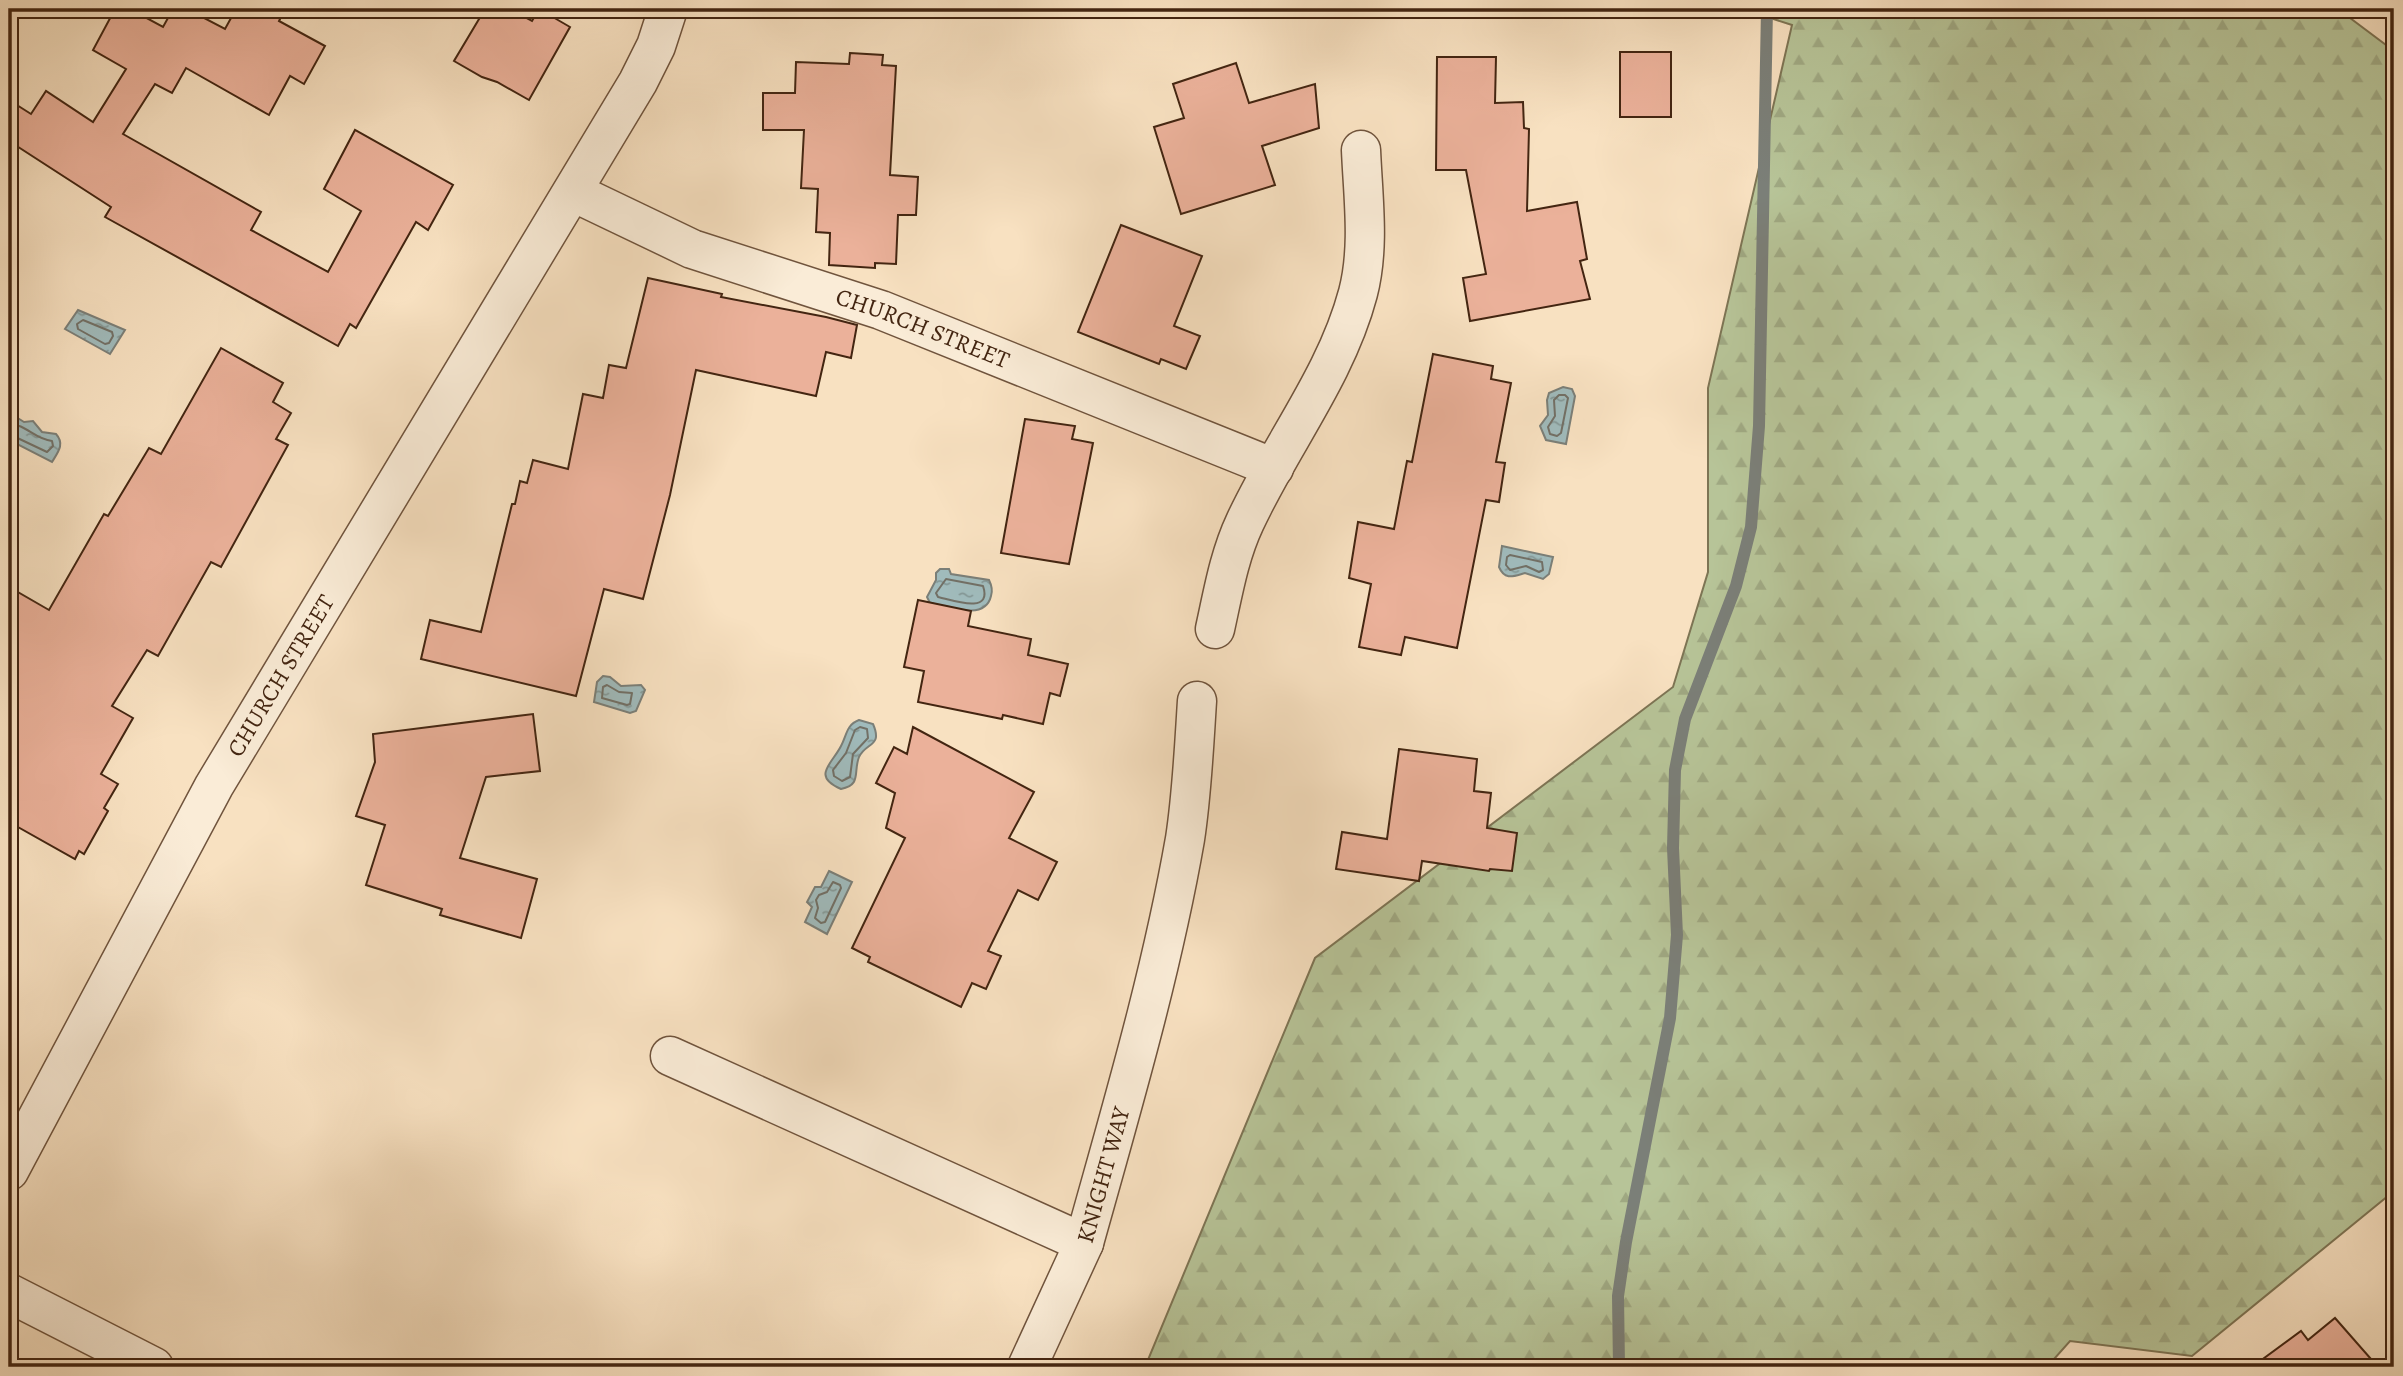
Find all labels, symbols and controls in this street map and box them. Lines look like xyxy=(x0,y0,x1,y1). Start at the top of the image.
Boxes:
street label: CHURCH STREET xyxy=(832,281,1014,376)
street label: CHURCH STREET xyxy=(219,589,342,763)
street label: KNIGHT WAY xyxy=(1069,1102,1138,1247)

